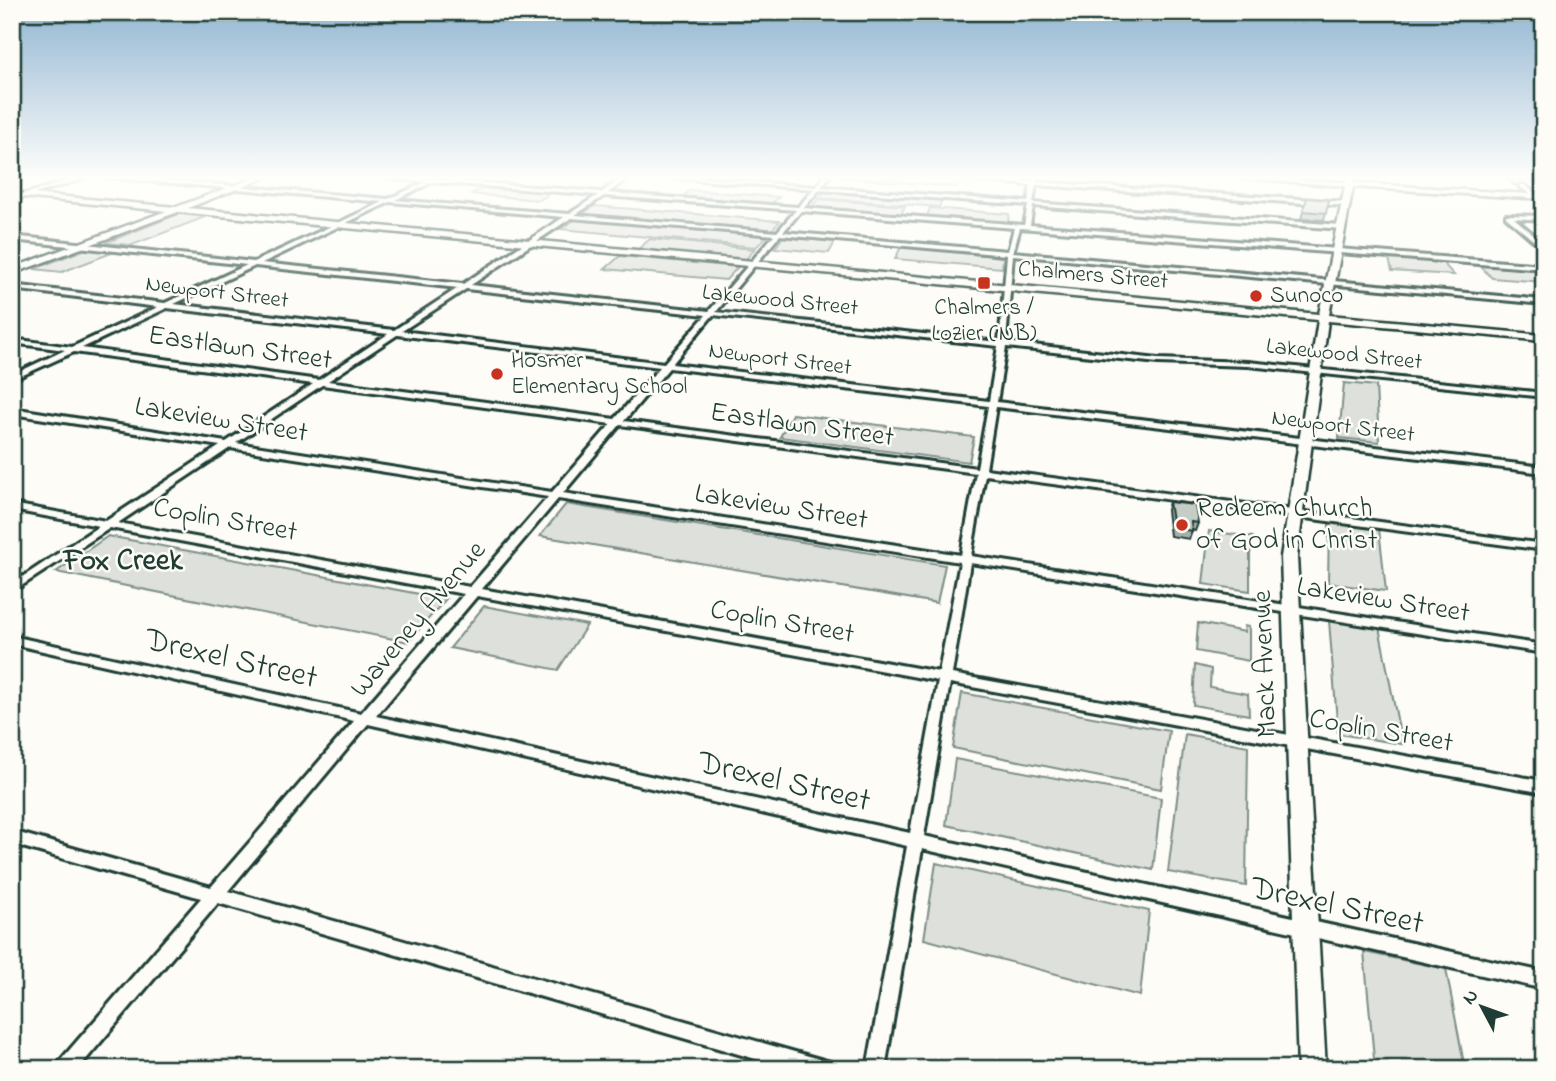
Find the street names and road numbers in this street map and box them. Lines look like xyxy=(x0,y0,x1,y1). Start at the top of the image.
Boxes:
street label: Chalmers Street xyxy=(1017,253,1170,299)
street label: Newport Street xyxy=(144,268,291,318)
street label: Lakewood Street xyxy=(700,276,860,326)
street label: Eastlawn Street xyxy=(145,316,335,382)
street label: Lakewood Street xyxy=(1264,330,1424,380)
street label: Newport Street xyxy=(707,335,854,385)
street label: Lakeview Street xyxy=(132,387,310,455)
street label: Eastlawn Street xyxy=(707,393,897,459)
street label: Newport Street xyxy=(1270,402,1417,452)
street label: Lakeview Street xyxy=(692,474,870,542)
street label: Coplin Street xyxy=(150,488,300,554)
street label: Waveney Avenue xyxy=(341,532,497,707)
street label: Lakeview Street xyxy=(1294,567,1472,635)
street label: Mack Avenue xyxy=(1243,589,1289,738)
street label: Coplin Street xyxy=(707,590,857,656)
street label: Drexel Street xyxy=(139,617,322,703)
street label: Coplin Street xyxy=(1306,699,1456,765)
street label: Drexel Street xyxy=(692,740,875,826)
street label: Drexel Street xyxy=(1245,865,1428,949)

